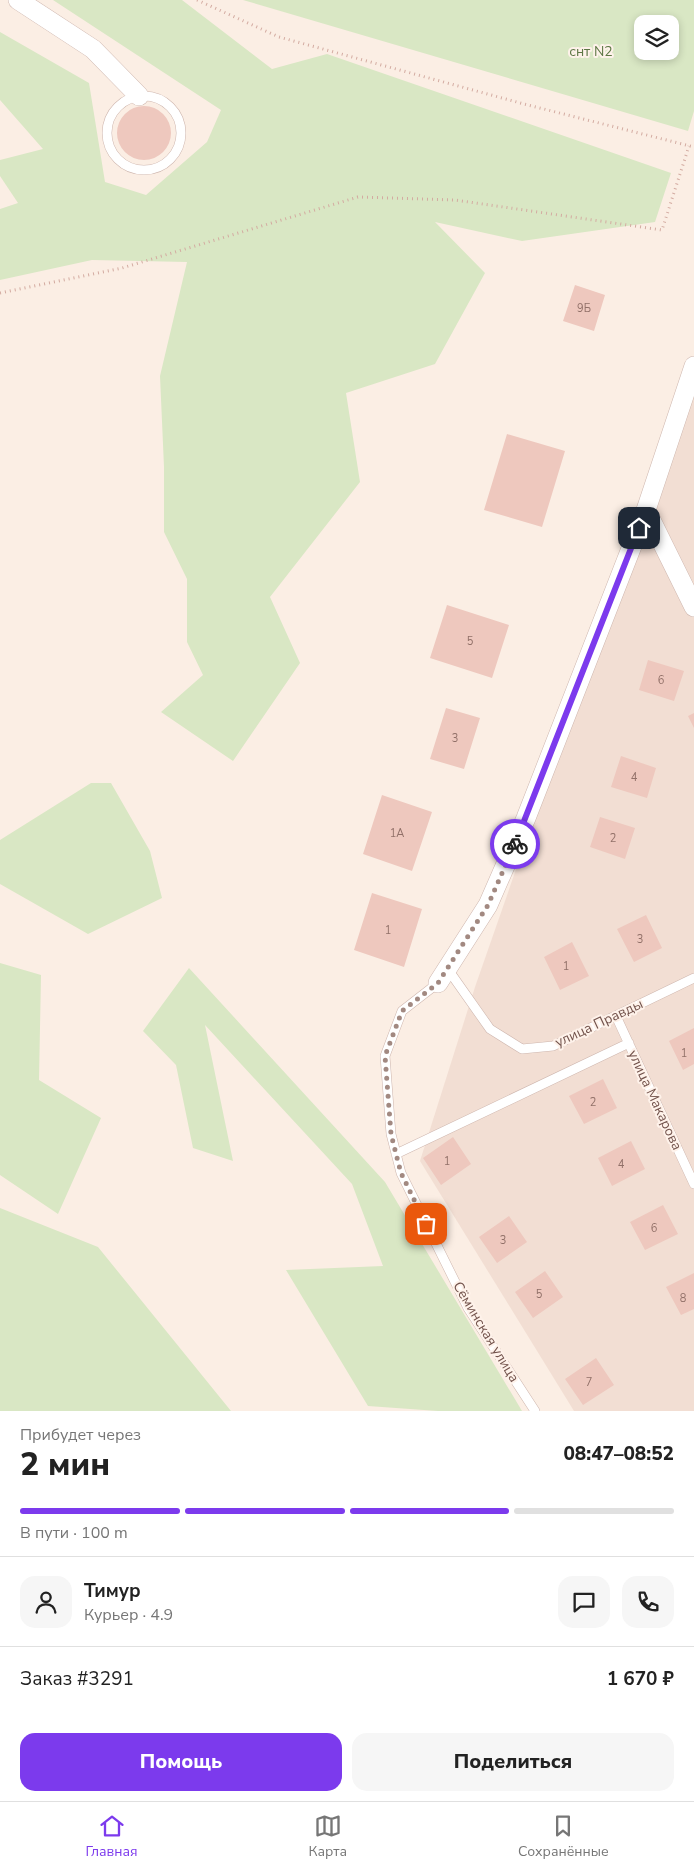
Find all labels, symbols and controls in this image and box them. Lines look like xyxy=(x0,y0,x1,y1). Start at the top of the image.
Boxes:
map controls xyxy=(634,15,679,60)
button: layers xyxy=(634,15,679,60)
park label: снт N2 xyxy=(569,42,613,61)
house number: 9Б xyxy=(577,301,591,316)
pin xyxy=(618,507,660,549)
icon: home xyxy=(625,514,653,542)
house number: 5 xyxy=(467,634,474,649)
house number: 6 xyxy=(658,673,665,688)
house number: 3 xyxy=(452,731,458,746)
house number: 4 xyxy=(631,770,638,785)
courier xyxy=(490,819,540,869)
house number: 1А xyxy=(390,826,404,841)
icon: bike xyxy=(501,830,529,858)
house number: 2 xyxy=(610,831,616,846)
house number: 1 xyxy=(385,923,391,938)
house number: 3 xyxy=(637,932,643,947)
house number: 1 xyxy=(563,959,569,974)
street label: улица Правды xyxy=(552,994,646,1052)
house number: 1 xyxy=(681,1046,687,1061)
street label: улица Макарова xyxy=(623,1047,687,1153)
house number: 2 xyxy=(590,1095,596,1110)
house number: 1 xyxy=(444,1154,450,1169)
house number: 4 xyxy=(618,1157,625,1172)
pin xyxy=(405,1203,447,1245)
icon: bag xyxy=(412,1210,440,1238)
house number: 6 xyxy=(651,1221,658,1236)
house number: 3 xyxy=(500,1233,506,1248)
street label: Сёминская улица xyxy=(448,1278,524,1386)
house number: 5 xyxy=(536,1287,543,1302)
house number: 8 xyxy=(680,1291,687,1306)
house number: 7 xyxy=(586,1375,592,1390)
text: Прибудет через xyxy=(20,1424,141,1446)
text: 08:47–08:52 xyxy=(563,1441,674,1467)
text: 2 мин xyxy=(20,1443,110,1486)
text: В пути · 100 m xyxy=(20,1522,128,1544)
button: person xyxy=(20,1576,72,1628)
button: chat xyxy=(558,1576,610,1628)
button: phone xyxy=(622,1576,674,1628)
text: Тимур xyxy=(84,1578,141,1604)
text: Курьер · 4.9 xyxy=(84,1604,173,1626)
text: Заказ #3291 xyxy=(20,1666,134,1692)
text: 1 670 ₽ xyxy=(607,1666,674,1692)
button: Помощь xyxy=(20,1733,342,1791)
button: Поделиться xyxy=(352,1733,674,1791)
tab: Главная xyxy=(85,1812,138,1861)
tab: Карта xyxy=(309,1812,347,1861)
tab: Сохранённые xyxy=(518,1812,609,1861)

